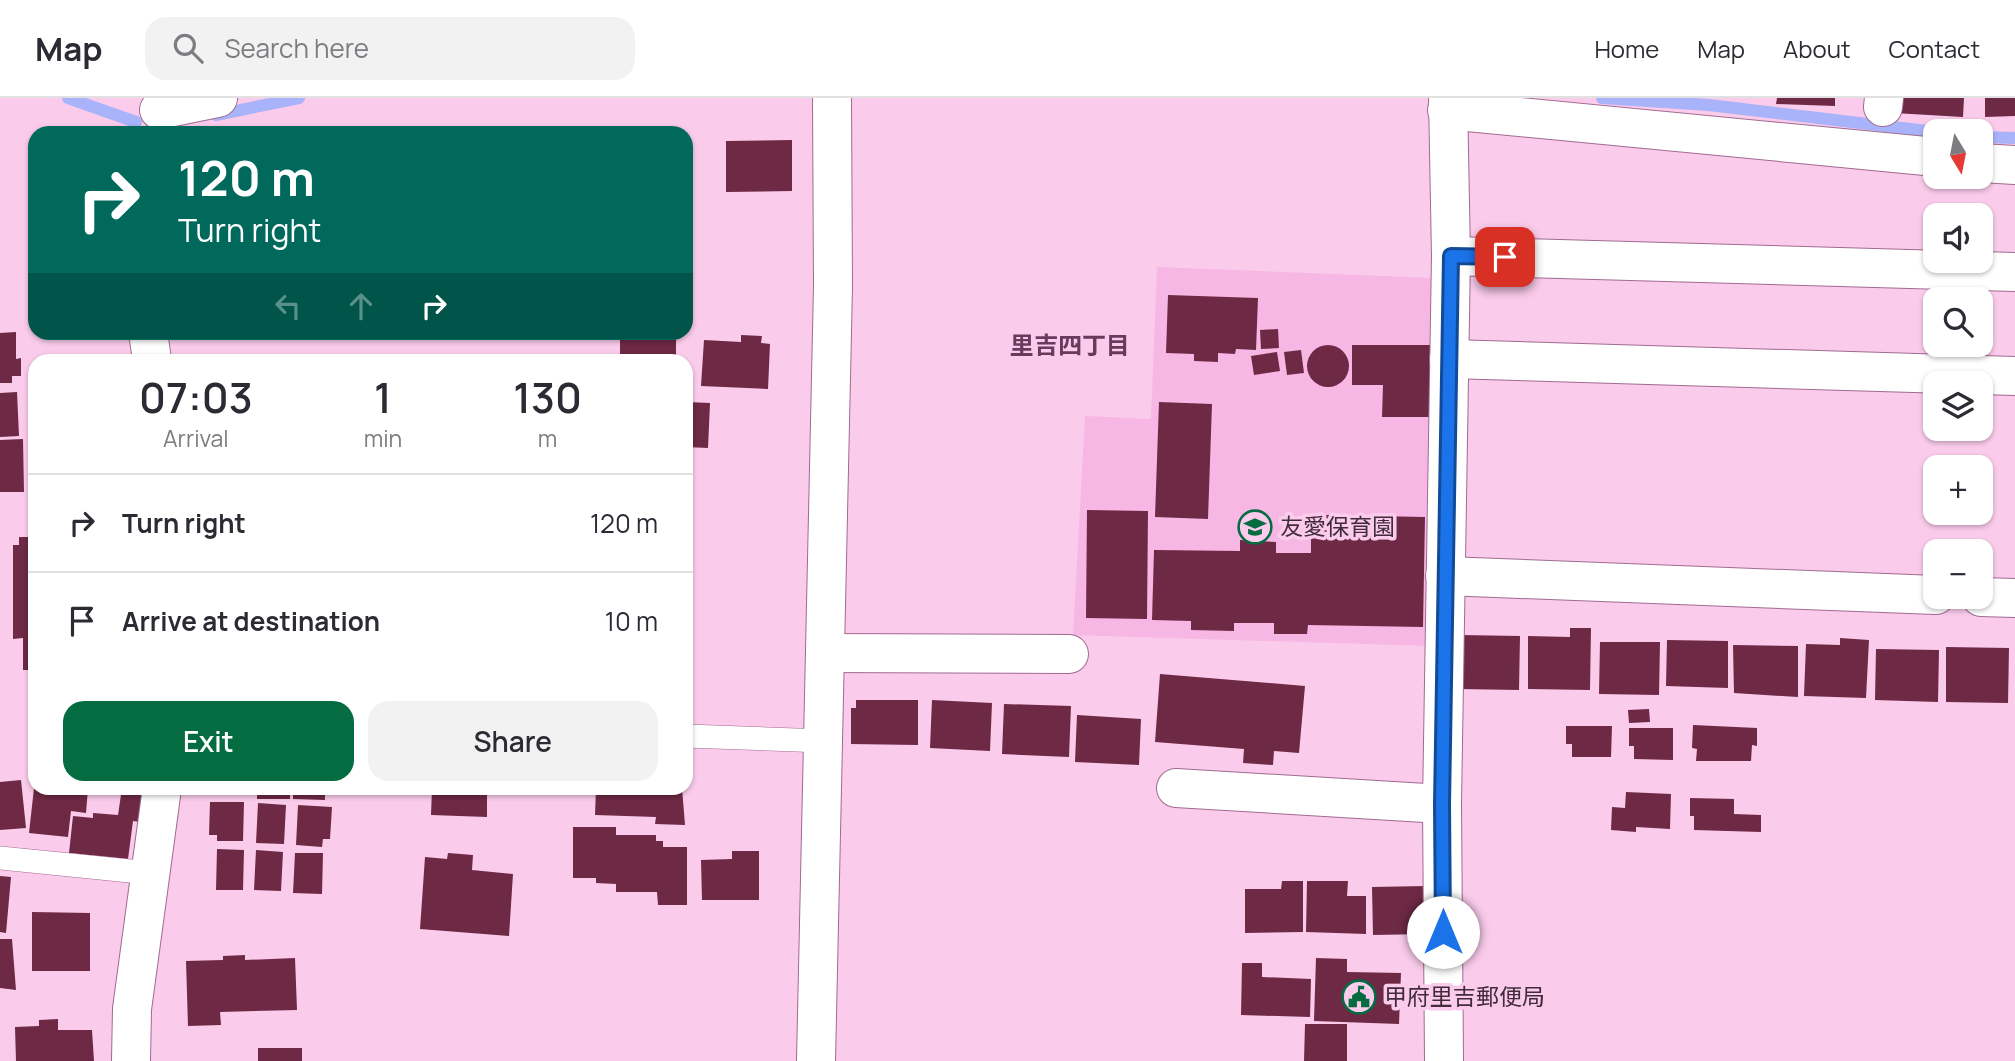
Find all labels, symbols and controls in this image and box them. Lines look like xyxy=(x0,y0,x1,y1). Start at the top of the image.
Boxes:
search box xyxy=(145,17,635,80)
text: Map xyxy=(35,26,103,71)
icon: search xyxy=(169,29,207,67)
text: Search here xyxy=(225,30,369,66)
text: Home xyxy=(1594,32,1659,65)
text: Map xyxy=(1697,32,1745,65)
text: About xyxy=(1783,32,1851,65)
text: Contact xyxy=(1889,32,1980,65)
north arrow xyxy=(1923,119,1993,189)
map controls xyxy=(1923,119,1993,609)
text: 120 m xyxy=(178,144,315,211)
icon: right xyxy=(63,154,154,245)
button: sound xyxy=(1923,203,1993,273)
text: Turn right xyxy=(178,208,321,252)
pin xyxy=(1475,227,1535,287)
icon: arrive xyxy=(1486,238,1524,276)
icon: left xyxy=(269,287,307,325)
icon: ahead xyxy=(342,287,380,325)
icon: right xyxy=(415,287,453,325)
button: search xyxy=(1923,287,1993,357)
district label: 里吉四丁目 xyxy=(1010,328,1130,361)
text: 07:03 xyxy=(139,368,253,426)
text: 1 xyxy=(374,368,392,426)
text: 130 xyxy=(513,368,582,426)
button: layers xyxy=(1923,371,1993,441)
text: Arrival xyxy=(163,422,229,454)
text: min xyxy=(364,422,402,454)
text: m xyxy=(538,422,557,454)
button: + xyxy=(1923,455,1993,525)
icon: right xyxy=(63,504,101,542)
text: Turn right xyxy=(122,505,246,541)
text: 120 m xyxy=(590,505,658,541)
school or university icon: 友愛保育園 xyxy=(1236,508,1274,546)
place label: 友愛保育園 xyxy=(1280,510,1395,542)
button: − xyxy=(1923,539,1993,609)
icon: arrive xyxy=(63,602,101,640)
text: Arrive at destination xyxy=(122,603,380,639)
text: 10 m xyxy=(605,603,658,639)
button: Exit xyxy=(63,701,354,781)
button: Share xyxy=(368,701,658,781)
position arrow xyxy=(1406,895,1480,969)
public building icon: 甲府里吉郵便局 xyxy=(1340,978,1378,1016)
place label: 甲府里吉郵便局 xyxy=(1384,980,1545,1012)

